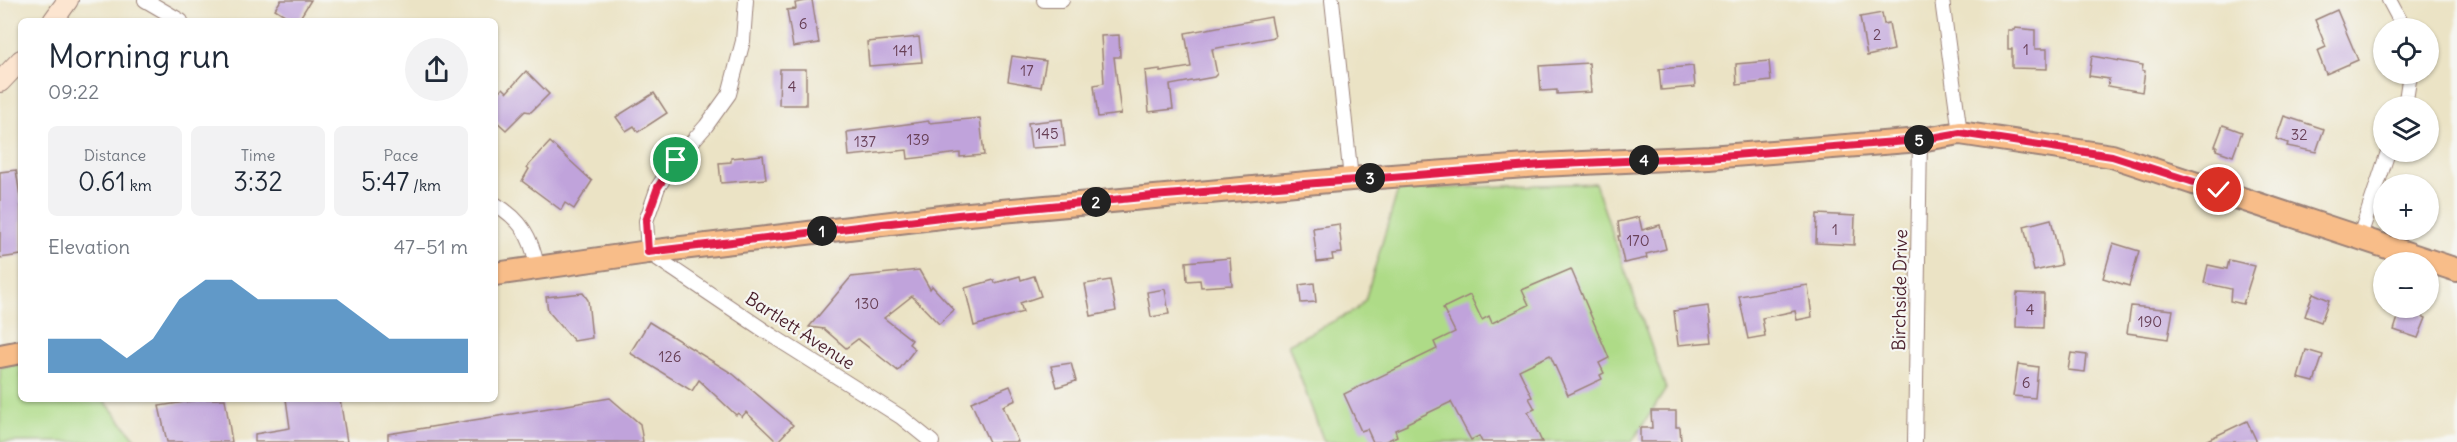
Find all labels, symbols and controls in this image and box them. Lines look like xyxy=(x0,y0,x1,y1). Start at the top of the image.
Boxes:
house number: 6 xyxy=(799,14,807,33)
map controls xyxy=(2373,18,2439,318)
button: locate xyxy=(2373,18,2439,84)
house number: 2 xyxy=(1873,25,1881,44)
text: Morning run xyxy=(48,35,230,77)
button: share xyxy=(405,38,468,101)
house number: 1 xyxy=(2023,40,2029,59)
house number: 141 xyxy=(893,41,913,60)
house number: 17 xyxy=(1020,61,1034,80)
house number: 4 xyxy=(788,77,797,96)
text: 09:22 xyxy=(48,79,99,104)
button: layers xyxy=(2373,96,2439,162)
house number: 145 xyxy=(1035,124,1059,143)
pin: 5 xyxy=(1904,125,1934,155)
house number: 32 xyxy=(2291,125,2307,144)
house number: 139 xyxy=(906,130,930,149)
text: 5 xyxy=(1914,130,1924,150)
house number: 137 xyxy=(854,132,876,151)
pin xyxy=(650,134,701,185)
icon: arrive xyxy=(659,143,692,176)
text: Distance xyxy=(84,145,146,165)
text: Time xyxy=(241,145,275,165)
text: Pace xyxy=(384,145,418,165)
pin: 4 xyxy=(1629,145,1659,175)
text: 4 xyxy=(1639,150,1649,170)
pin: 3 xyxy=(1355,163,1385,193)
pin xyxy=(2193,164,2244,215)
text: 0.61 xyxy=(78,165,126,198)
text: 3:32 xyxy=(233,165,283,198)
text: 5:47 xyxy=(361,165,409,198)
text: 3 xyxy=(1365,168,1375,188)
icon: check xyxy=(2202,173,2235,206)
button: + xyxy=(2373,174,2439,240)
text: km xyxy=(126,175,152,195)
text: /km xyxy=(409,175,441,195)
pin: 2 xyxy=(1081,187,1111,217)
text: 2 xyxy=(1092,192,1100,212)
pin: 1 xyxy=(807,216,837,246)
house number: 1 xyxy=(1832,220,1838,239)
text: 1 xyxy=(819,221,825,241)
street label: Birchside Drive xyxy=(1887,229,1912,351)
house number: 170 xyxy=(1626,231,1650,250)
text: Elevation xyxy=(48,234,130,259)
text: 47–51 m xyxy=(394,234,468,259)
button: − xyxy=(2373,252,2439,318)
street label: Bartlett Avenue xyxy=(741,287,859,375)
house number: 130 xyxy=(855,294,879,313)
house number: 4 xyxy=(2026,300,2035,319)
house number: 190 xyxy=(2138,312,2162,331)
house number: 126 xyxy=(659,347,681,366)
house number: 6 xyxy=(2022,373,2030,392)

